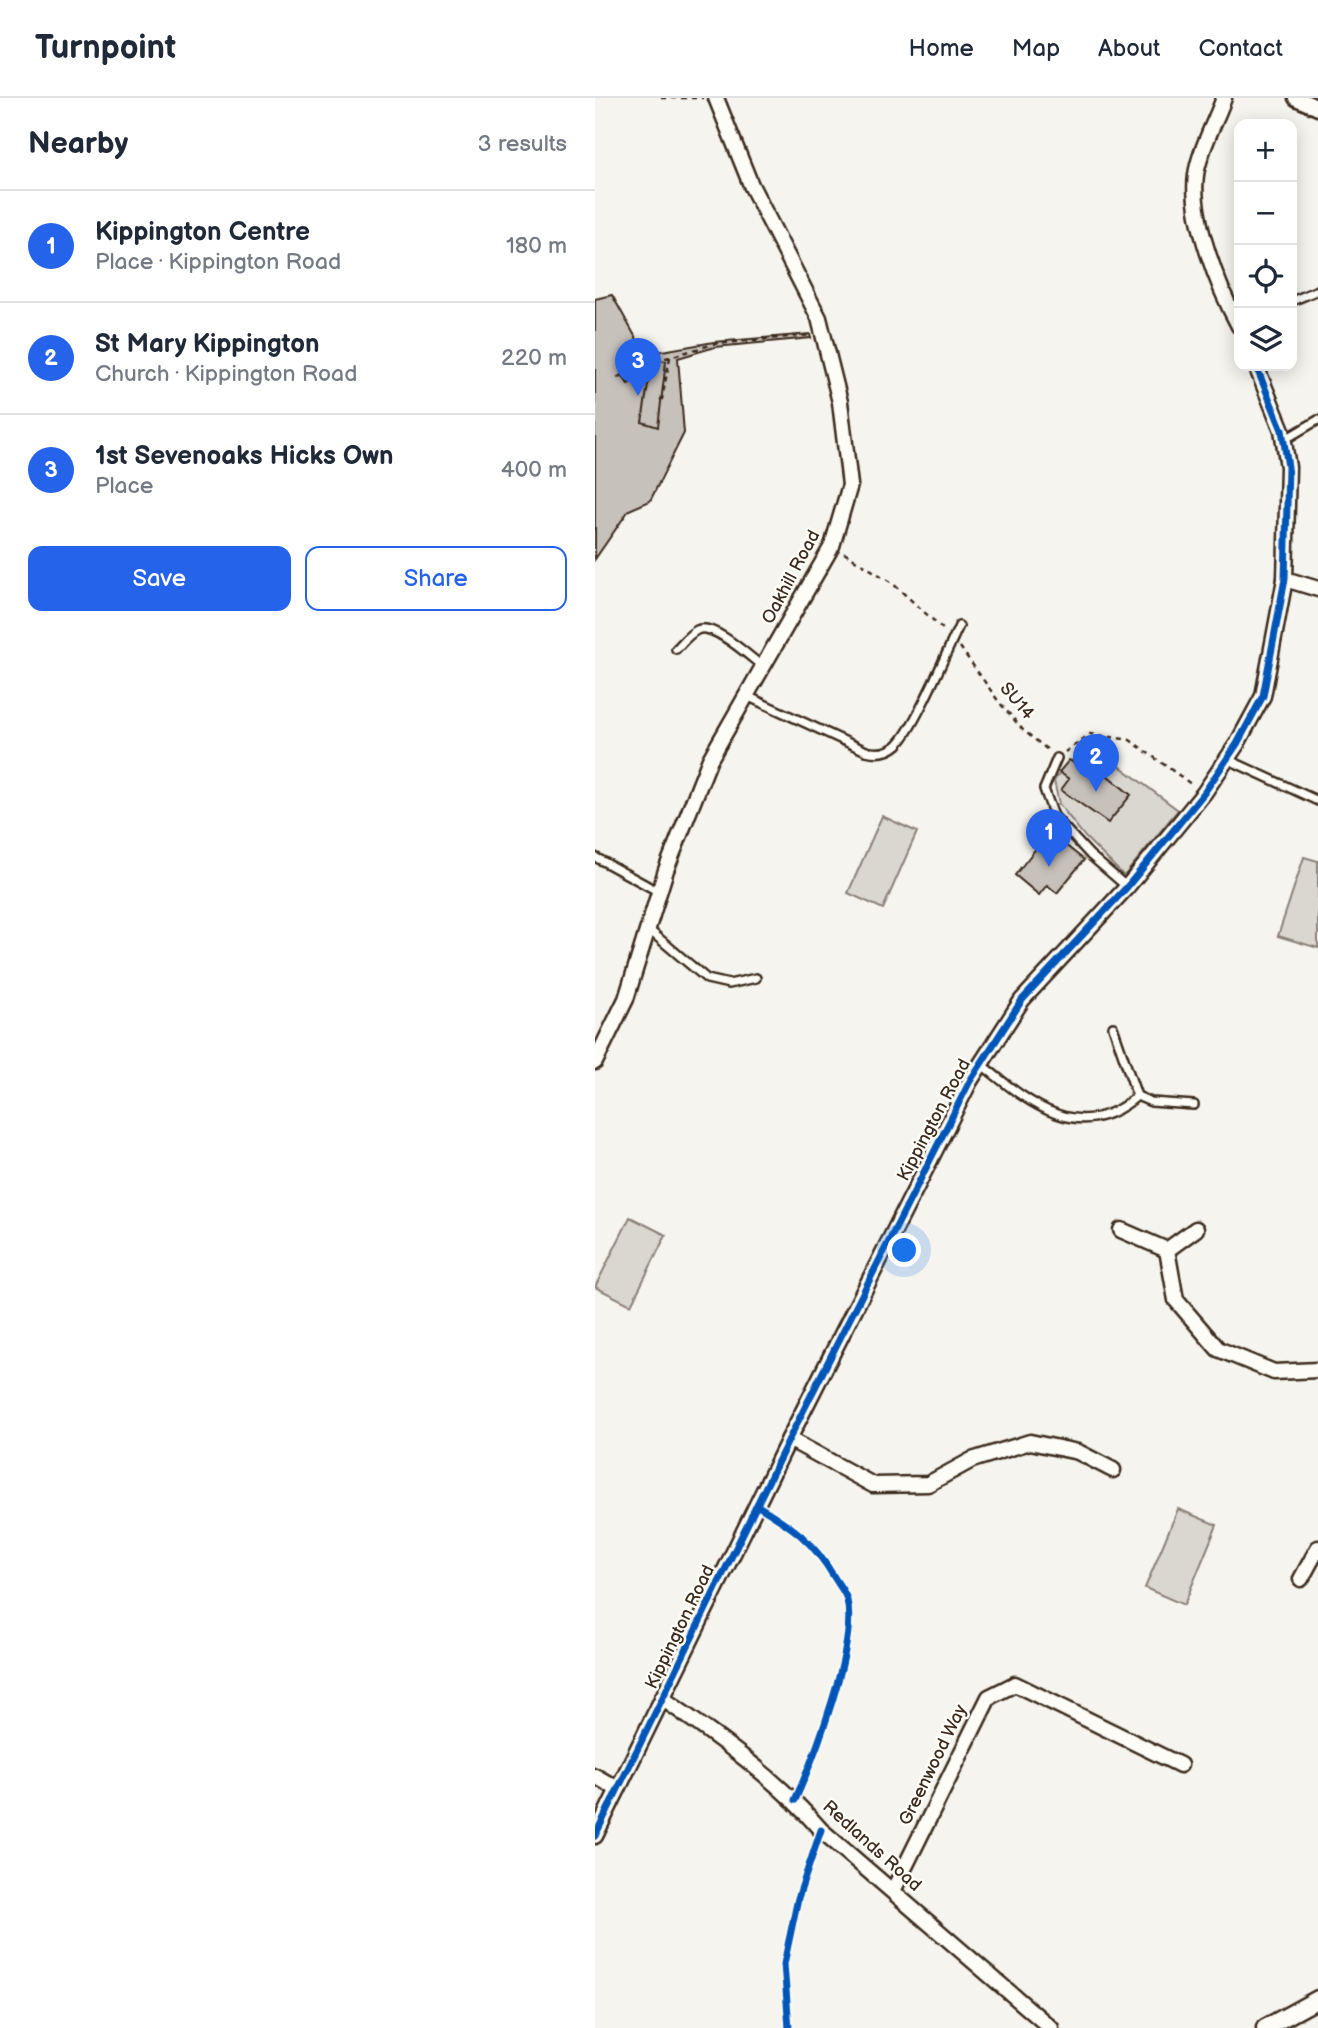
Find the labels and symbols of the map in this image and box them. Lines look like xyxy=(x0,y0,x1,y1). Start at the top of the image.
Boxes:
pin: 3 xyxy=(615,338,661,396)
street label: Oakhill Road xyxy=(758,527,824,627)
street label: SU14 xyxy=(995,678,1039,724)
pin: 2 xyxy=(1073,734,1119,792)
pin: 1 xyxy=(1026,809,1072,867)
street label: Kippington Road xyxy=(893,1055,975,1185)
your location xyxy=(887,1233,921,1267)
street label: Kippington Road xyxy=(641,1562,719,1692)
street label: Greenwood Way xyxy=(895,1700,972,1829)
street label: Redlands Road xyxy=(818,1796,926,1896)

